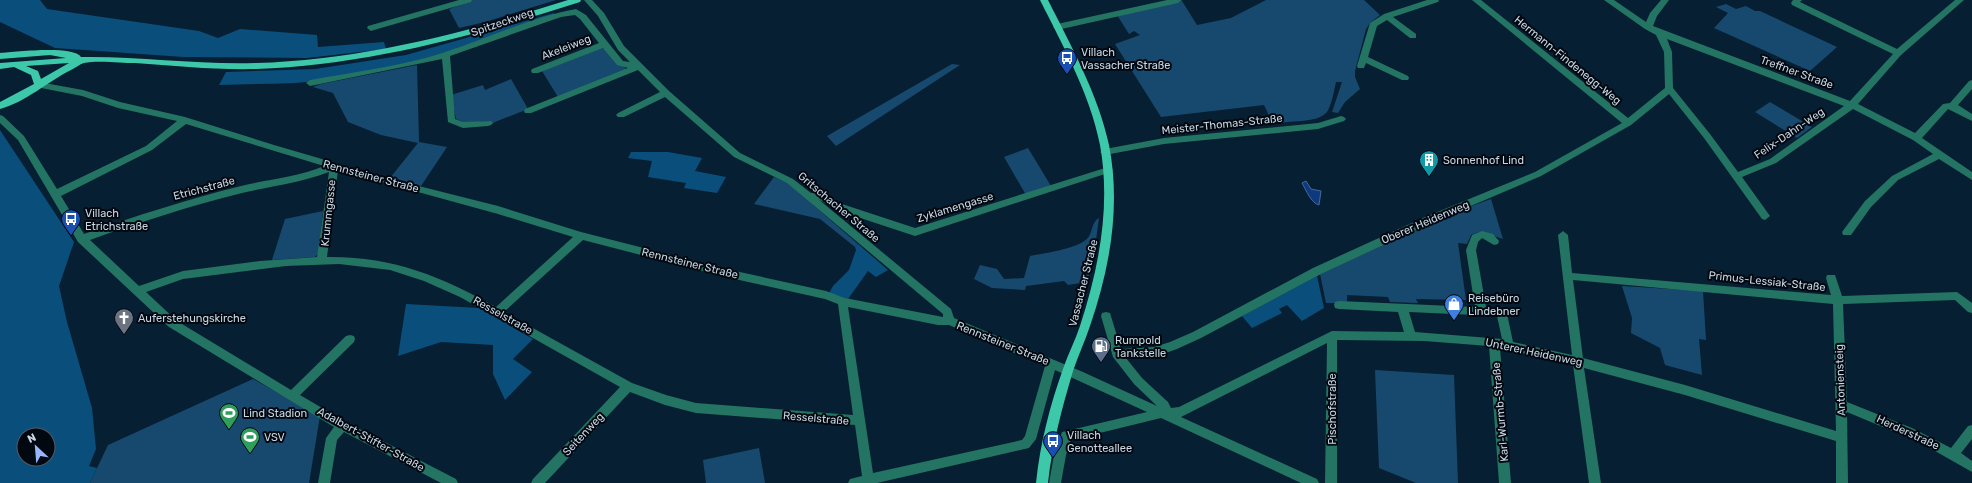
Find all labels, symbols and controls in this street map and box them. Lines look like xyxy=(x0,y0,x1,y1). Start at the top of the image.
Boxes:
street label: Spitzeckweg xyxy=(469,6,535,39)
street label: Hermann-Findenegg-Weg xyxy=(1512,13,1624,107)
street label: Akeleiweg xyxy=(540,32,593,63)
place label: Villach Vassacher Straße xyxy=(1081,46,1170,72)
bus stop icon: Villach Vassacher Straße xyxy=(1056,47,1078,75)
street label: Treffner Straße xyxy=(1759,53,1835,92)
street label: Felix-Dahn-Weg xyxy=(1752,105,1827,162)
street label: Meister-Thomas-Straße xyxy=(1161,112,1283,137)
building icon: Sonnenhof Lind xyxy=(1418,149,1440,177)
place label: Sonnenhof Lind xyxy=(1443,154,1524,167)
street label: Rennsteiner Straße xyxy=(321,157,420,196)
street label: Gritschacher Straße xyxy=(795,169,882,245)
street label: Etrichstraße xyxy=(172,174,236,203)
street label: Krummgasse xyxy=(319,179,338,247)
street label: Zyklamengasse xyxy=(915,190,995,225)
street label: Oberer Heidenweg xyxy=(1379,198,1471,247)
place label: Villach Etrichstraße xyxy=(85,207,148,233)
bus stop icon: Villach Etrichstraße xyxy=(60,208,82,236)
street label: Vassacher Straße xyxy=(1066,238,1101,328)
street label: Rennsteiner Straße xyxy=(640,245,739,282)
street label: Primus-Lessiak-Straße xyxy=(1708,269,1826,294)
place label: Reisebüro Lindebner xyxy=(1468,292,1521,318)
shop icon: Reisebüro Lindebner xyxy=(1443,293,1465,321)
street label: Resselstraße xyxy=(471,294,535,337)
church icon: Auferstehungskirche xyxy=(113,307,135,335)
place label: Auferstehungskirche xyxy=(138,312,246,325)
street label: Rennsteiner Straße xyxy=(955,319,1051,368)
place label: Rumpold Tankstelle xyxy=(1115,334,1166,360)
fuel station icon: Rumpold Tankstelle xyxy=(1090,335,1112,363)
street label: Unterer Heidenweg xyxy=(1484,336,1584,369)
street label: Antoniensteig xyxy=(1833,344,1848,416)
street label: Karl-Wurmb-Straße xyxy=(1490,362,1511,462)
street label: Pischofstraße xyxy=(1326,373,1339,445)
sports icon: Lind Stadion xyxy=(218,402,240,430)
street label: Adalbert-Stifter-Straße xyxy=(315,405,426,474)
place label: Lind Stadion xyxy=(243,407,307,420)
street label: Resselstraße xyxy=(782,409,849,428)
street label: Seitenweg xyxy=(560,410,607,459)
street label: Herderstraße xyxy=(1874,412,1941,453)
sports icon: VSV xyxy=(239,426,261,454)
north arrow xyxy=(16,427,56,467)
place label: Villach Genotteallee xyxy=(1067,429,1132,455)
bus stop icon: Villach Genotteallee xyxy=(1042,430,1064,458)
text: N xyxy=(25,431,38,446)
place label: VSV xyxy=(264,431,285,444)

